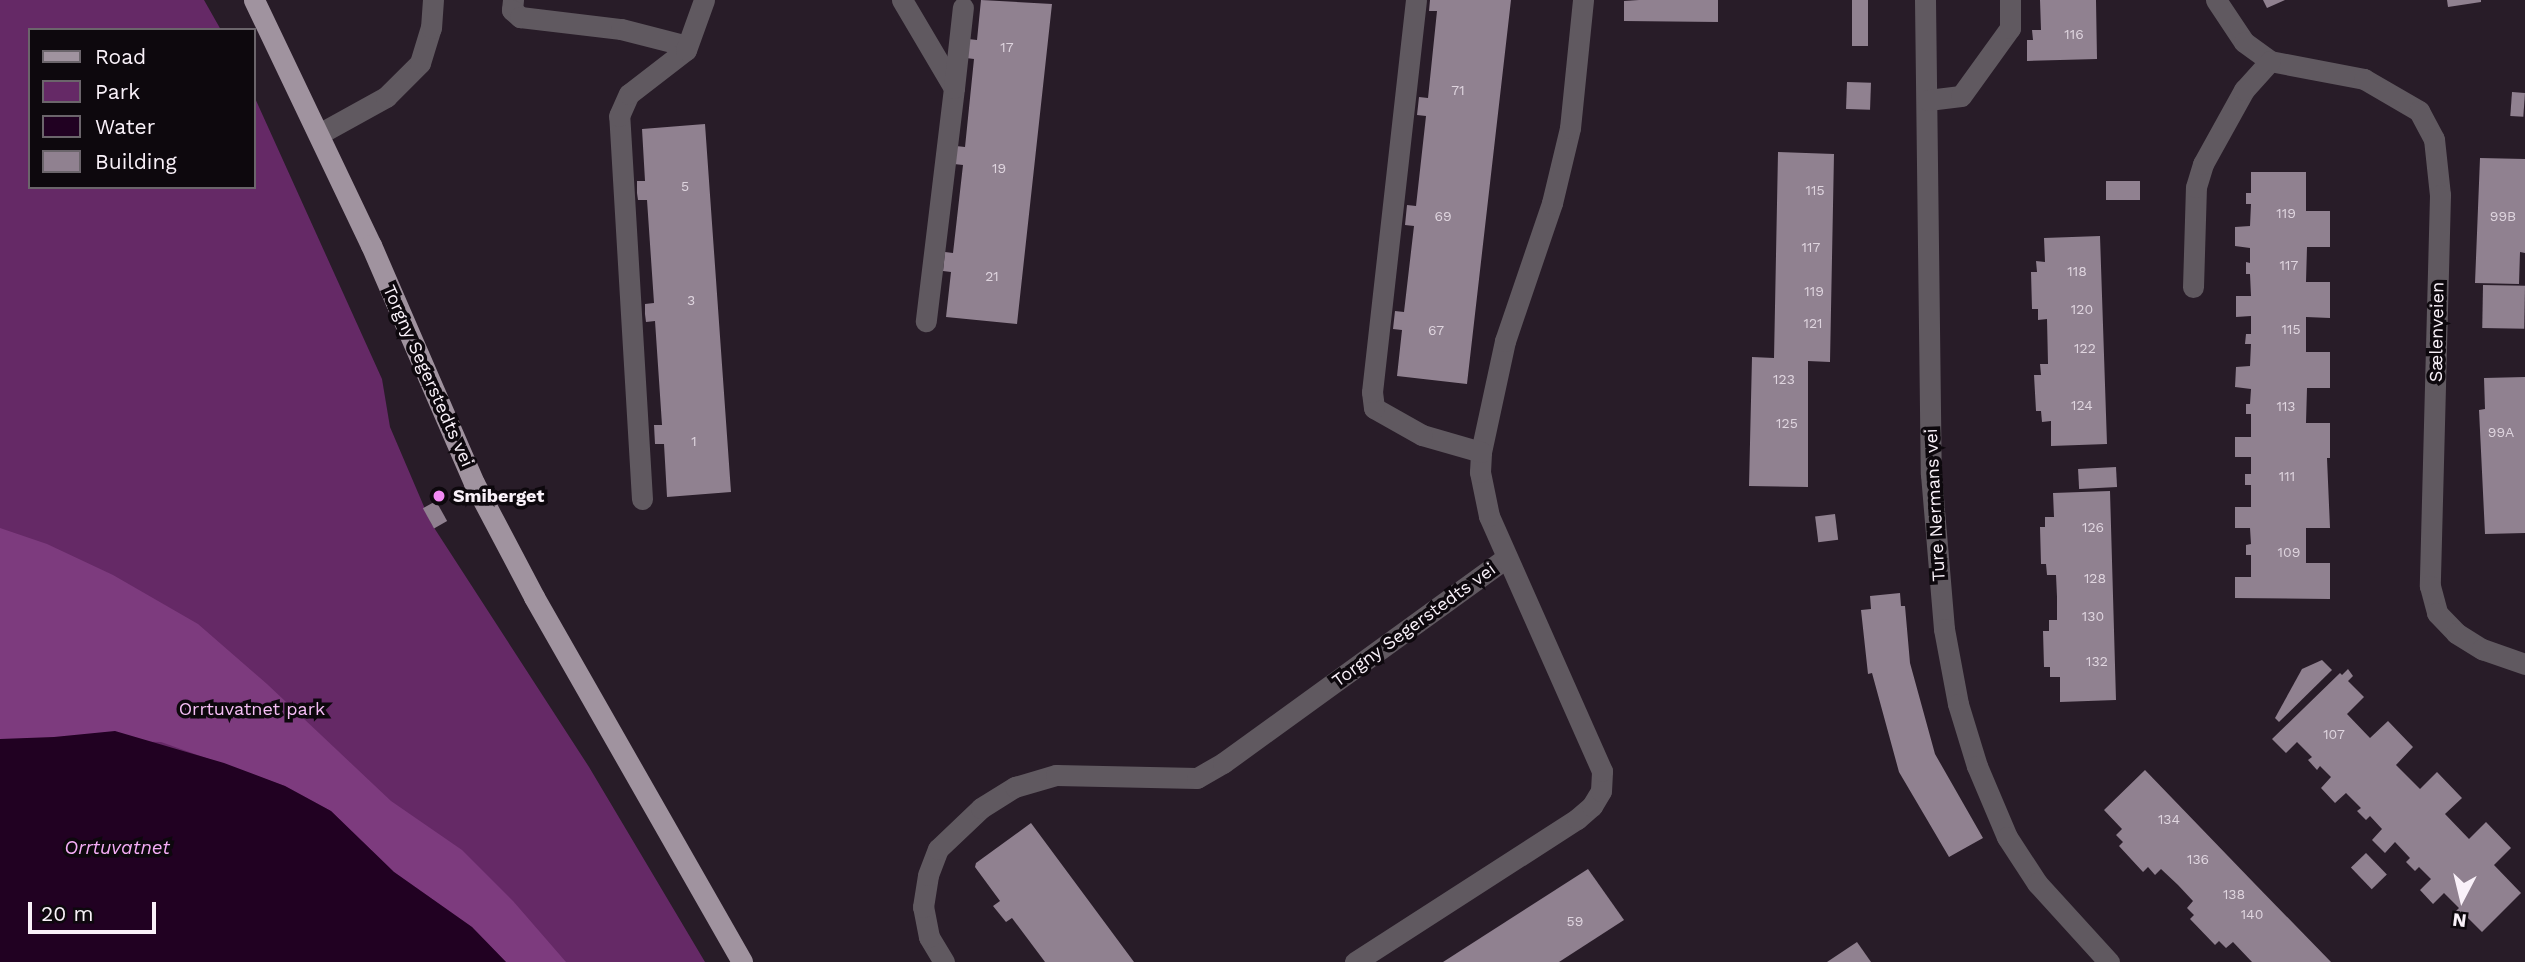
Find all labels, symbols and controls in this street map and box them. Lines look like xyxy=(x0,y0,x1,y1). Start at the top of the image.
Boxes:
house number: 116 xyxy=(2064,26,2084,42)
legend xyxy=(28,28,256,189)
house number: 17 xyxy=(1000,39,1014,55)
text: Road xyxy=(95,44,146,69)
text: Park xyxy=(95,79,140,104)
house number: 71 xyxy=(1451,82,1465,98)
text: Water xyxy=(95,114,155,139)
text: Building xyxy=(95,149,177,174)
house number: 19 xyxy=(992,160,1006,176)
house number: 5 xyxy=(681,178,689,194)
house number: 115 xyxy=(1805,182,1825,198)
house number: 119 xyxy=(2276,205,2296,221)
house number: 69 xyxy=(1434,208,1452,224)
house number: 99B xyxy=(2490,208,2516,224)
house number: 117 xyxy=(1802,239,1820,255)
house number: 117 xyxy=(2280,257,2298,273)
house number: 118 xyxy=(2067,263,2087,279)
house number: 21 xyxy=(985,268,999,284)
street label: Torgny Segerstedts vei xyxy=(378,281,478,471)
street label: Sælenveien xyxy=(2425,282,2449,382)
house number: 119 xyxy=(1804,283,1824,299)
house number: 3 xyxy=(687,292,695,308)
house number: 120 xyxy=(2071,301,2093,317)
house number: 121 xyxy=(1803,315,1823,331)
house number: 115 xyxy=(2281,321,2301,337)
house number: 67 xyxy=(1428,322,1444,338)
house number: 122 xyxy=(2074,340,2096,356)
house number: 123 xyxy=(1773,371,1795,387)
house number: 124 xyxy=(2071,397,2093,413)
house number: 113 xyxy=(2276,398,2296,414)
house number: 125 xyxy=(1776,415,1798,431)
house number: 99A xyxy=(2488,424,2514,440)
street label: Ture Nermans vei xyxy=(1920,428,1950,582)
house number: 1 xyxy=(691,433,697,449)
house number: 111 xyxy=(2279,468,2295,484)
place label: Smiberget xyxy=(453,485,544,507)
marker: Smiberget xyxy=(431,488,447,504)
house number: 126 xyxy=(2082,519,2104,535)
house number: 109 xyxy=(2278,544,2300,560)
street label: Torgny Segerstedts vei xyxy=(1328,558,1500,692)
house number: 128 xyxy=(2084,570,2106,586)
house number: 130 xyxy=(2082,608,2104,624)
house number: 132 xyxy=(2086,653,2108,669)
park label: Orrtuvatnet park xyxy=(179,698,325,720)
house number: 107 xyxy=(2323,726,2345,742)
house number: 134 xyxy=(2158,811,2180,827)
water label: Orrtuvatnet xyxy=(64,837,170,859)
house number: 136 xyxy=(2187,851,2209,867)
north arrow xyxy=(2427,864,2497,934)
house number: 138 xyxy=(2223,886,2245,902)
scale bar xyxy=(32,888,159,932)
text: 20 m xyxy=(41,901,93,926)
house number: 140 xyxy=(2241,906,2263,922)
text: N xyxy=(2451,908,2468,933)
house number: 59 xyxy=(1567,913,1583,929)

